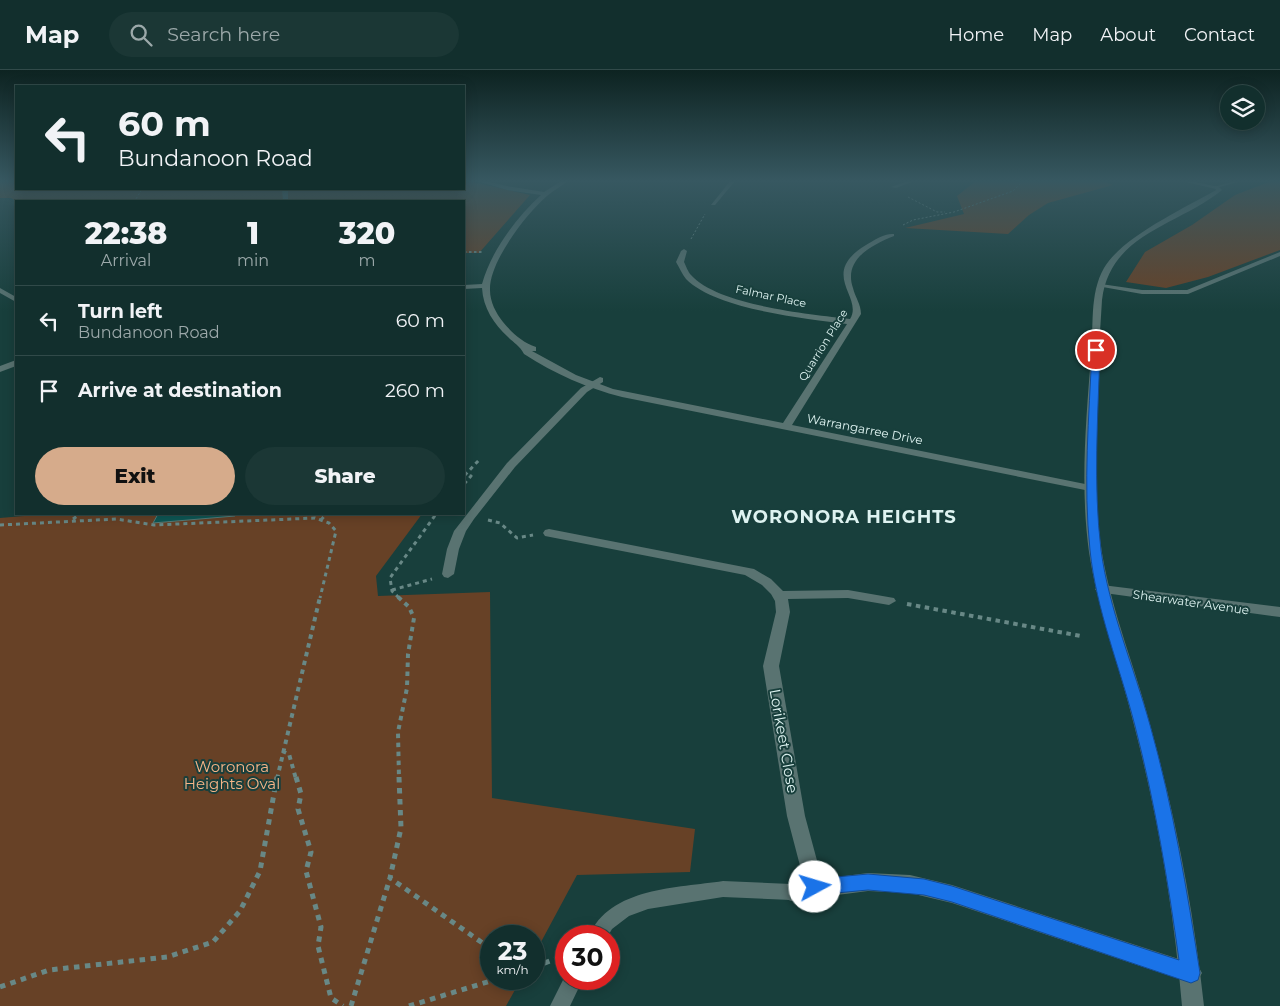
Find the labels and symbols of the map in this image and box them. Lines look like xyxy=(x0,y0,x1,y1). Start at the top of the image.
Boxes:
street label: Falmar Place xyxy=(734,282,808,310)
street label: Quarrion Place xyxy=(795,306,851,383)
pin xyxy=(1075,329,1117,371)
street label: Warrangarree Drive xyxy=(806,410,924,448)
district label: WORONORA HEIGHTS xyxy=(731,506,957,528)
street label: Shearwater Avenue xyxy=(1132,586,1250,618)
street label: Lorikeet Close xyxy=(766,687,802,795)
park label: Woronora Heights Oval xyxy=(184,757,280,793)
position arrow xyxy=(788,860,840,912)
speed limit sign: 30 xyxy=(555,925,620,990)

